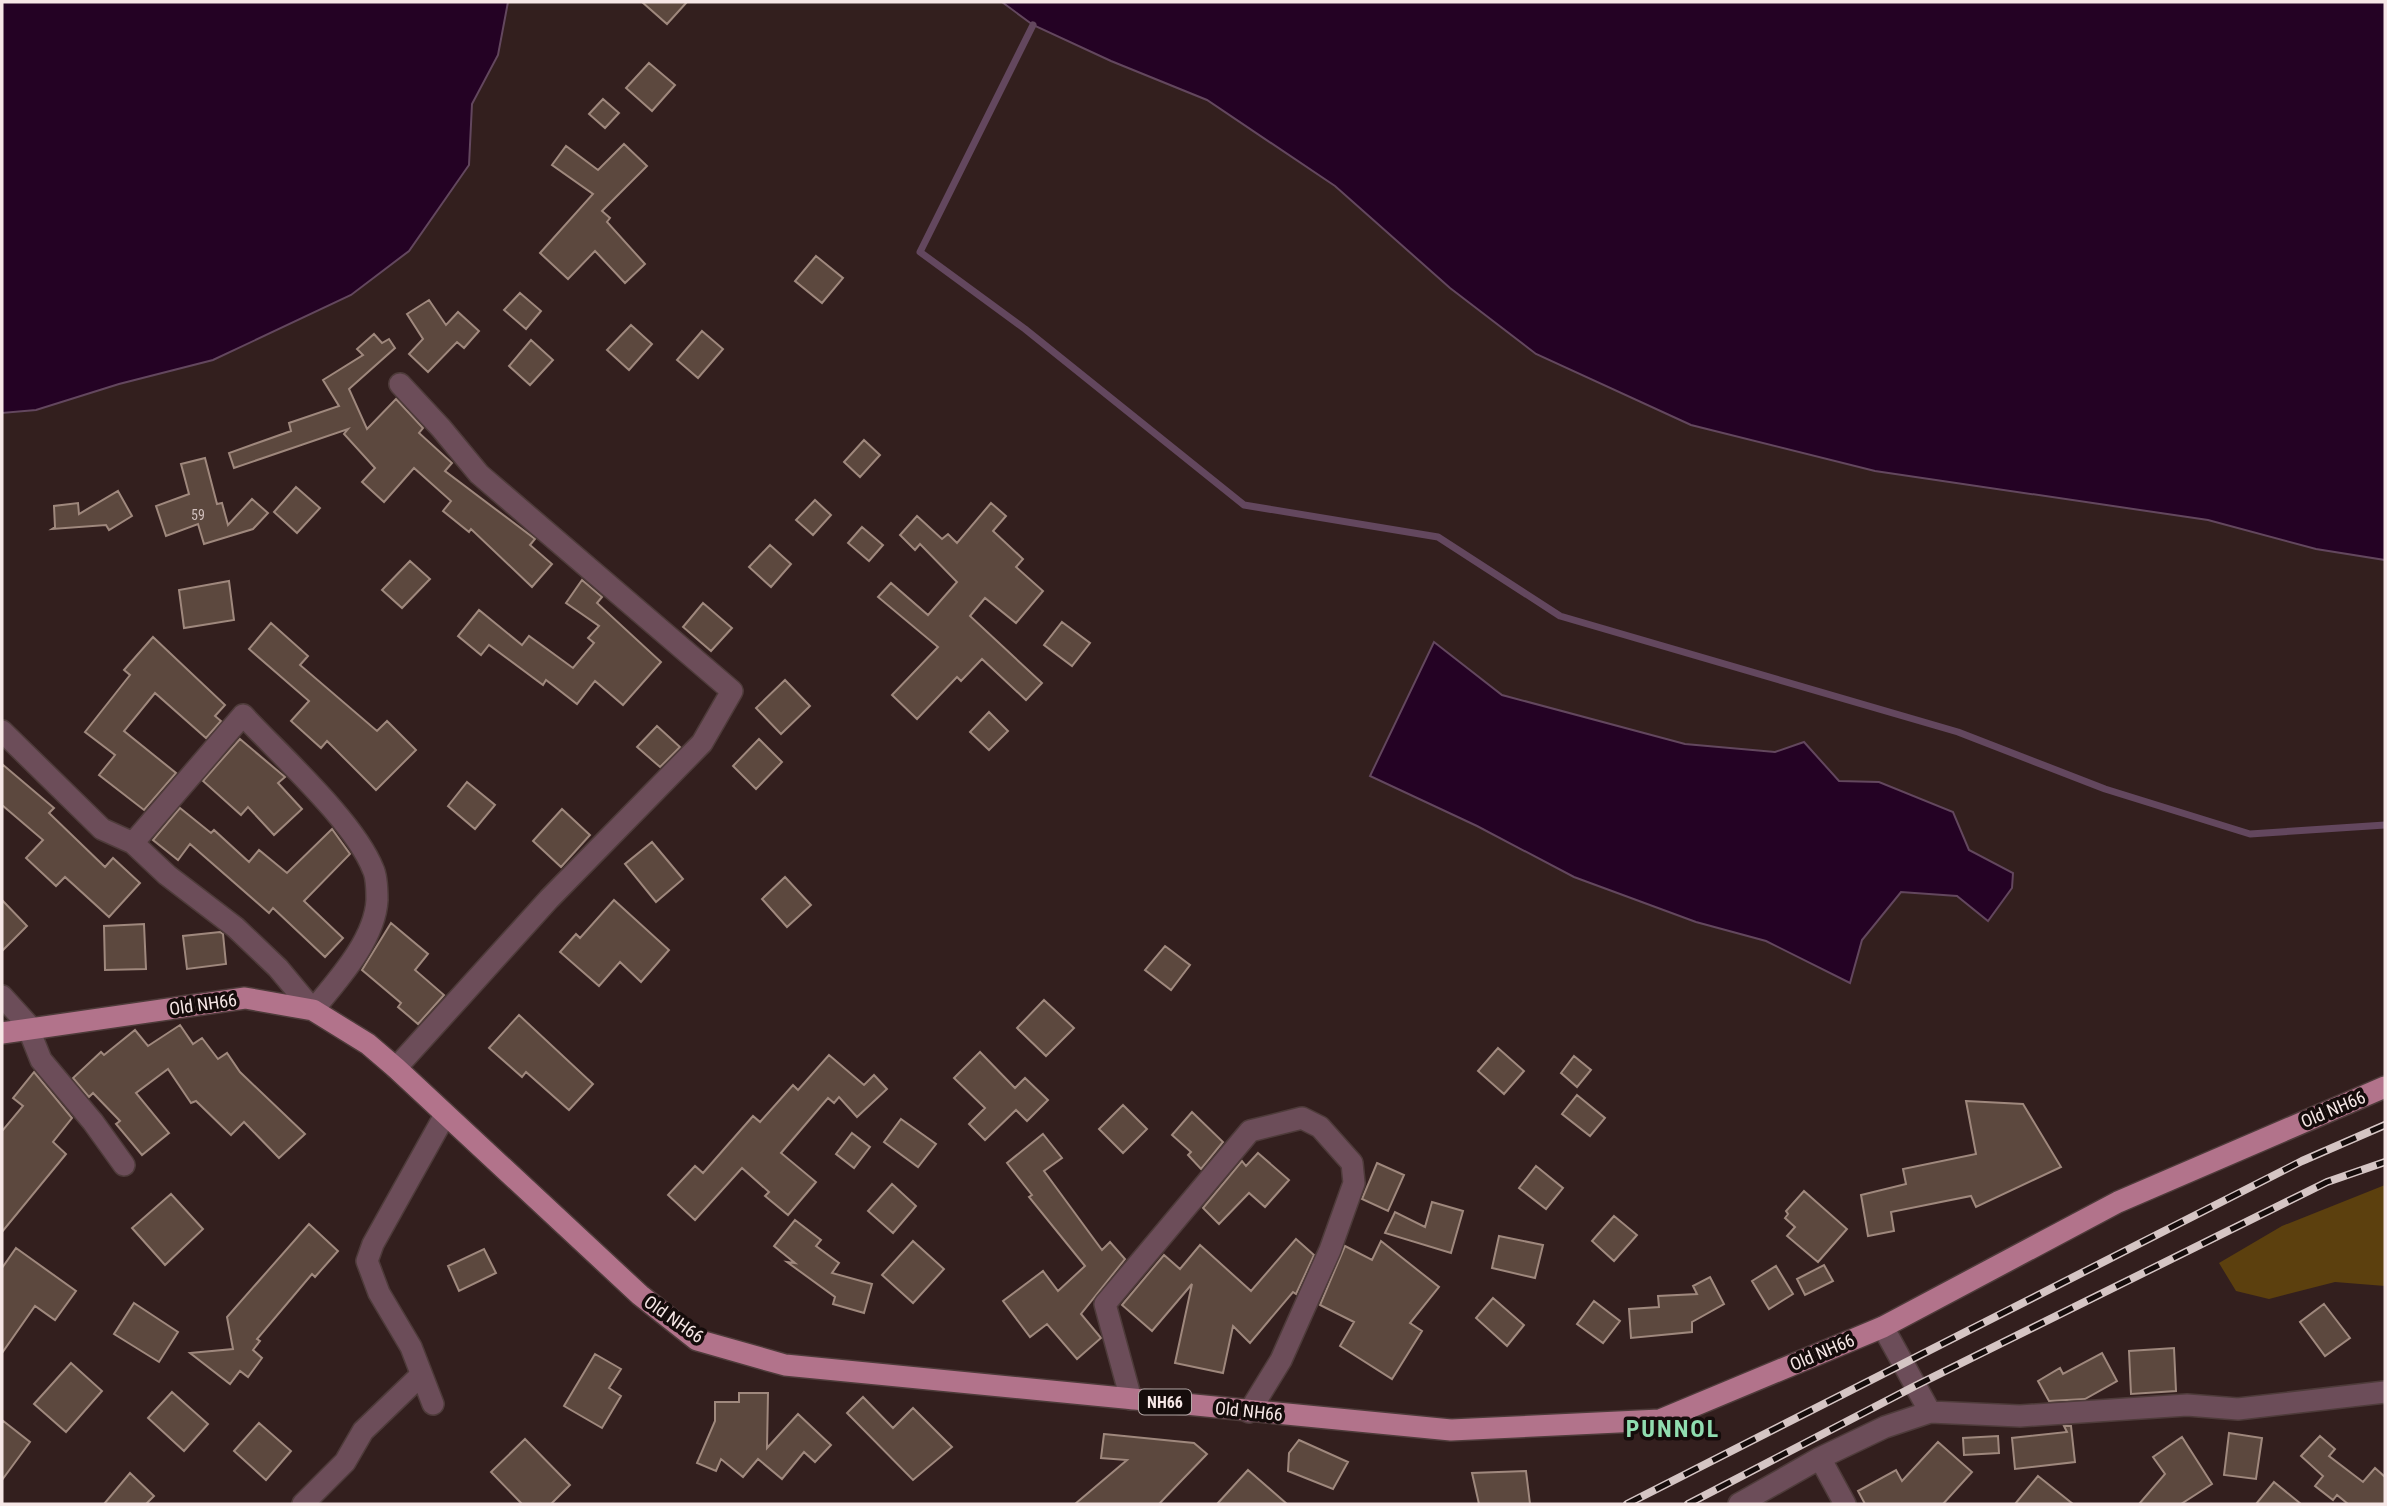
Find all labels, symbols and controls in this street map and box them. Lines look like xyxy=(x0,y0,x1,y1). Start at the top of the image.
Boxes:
house number: 59 xyxy=(191,507,205,523)
street label: Old NH66 xyxy=(168,989,238,1019)
street label: Old NH66 xyxy=(2298,1086,2368,1132)
street label: Old NH66 xyxy=(640,1291,708,1347)
street label: Old NH66 xyxy=(1787,1329,1857,1375)
road number: NH66 xyxy=(1139,1390,1191,1414)
street label: Old NH66 xyxy=(1214,1397,1284,1425)
district label: PUNNOL xyxy=(1626,1415,1720,1443)

